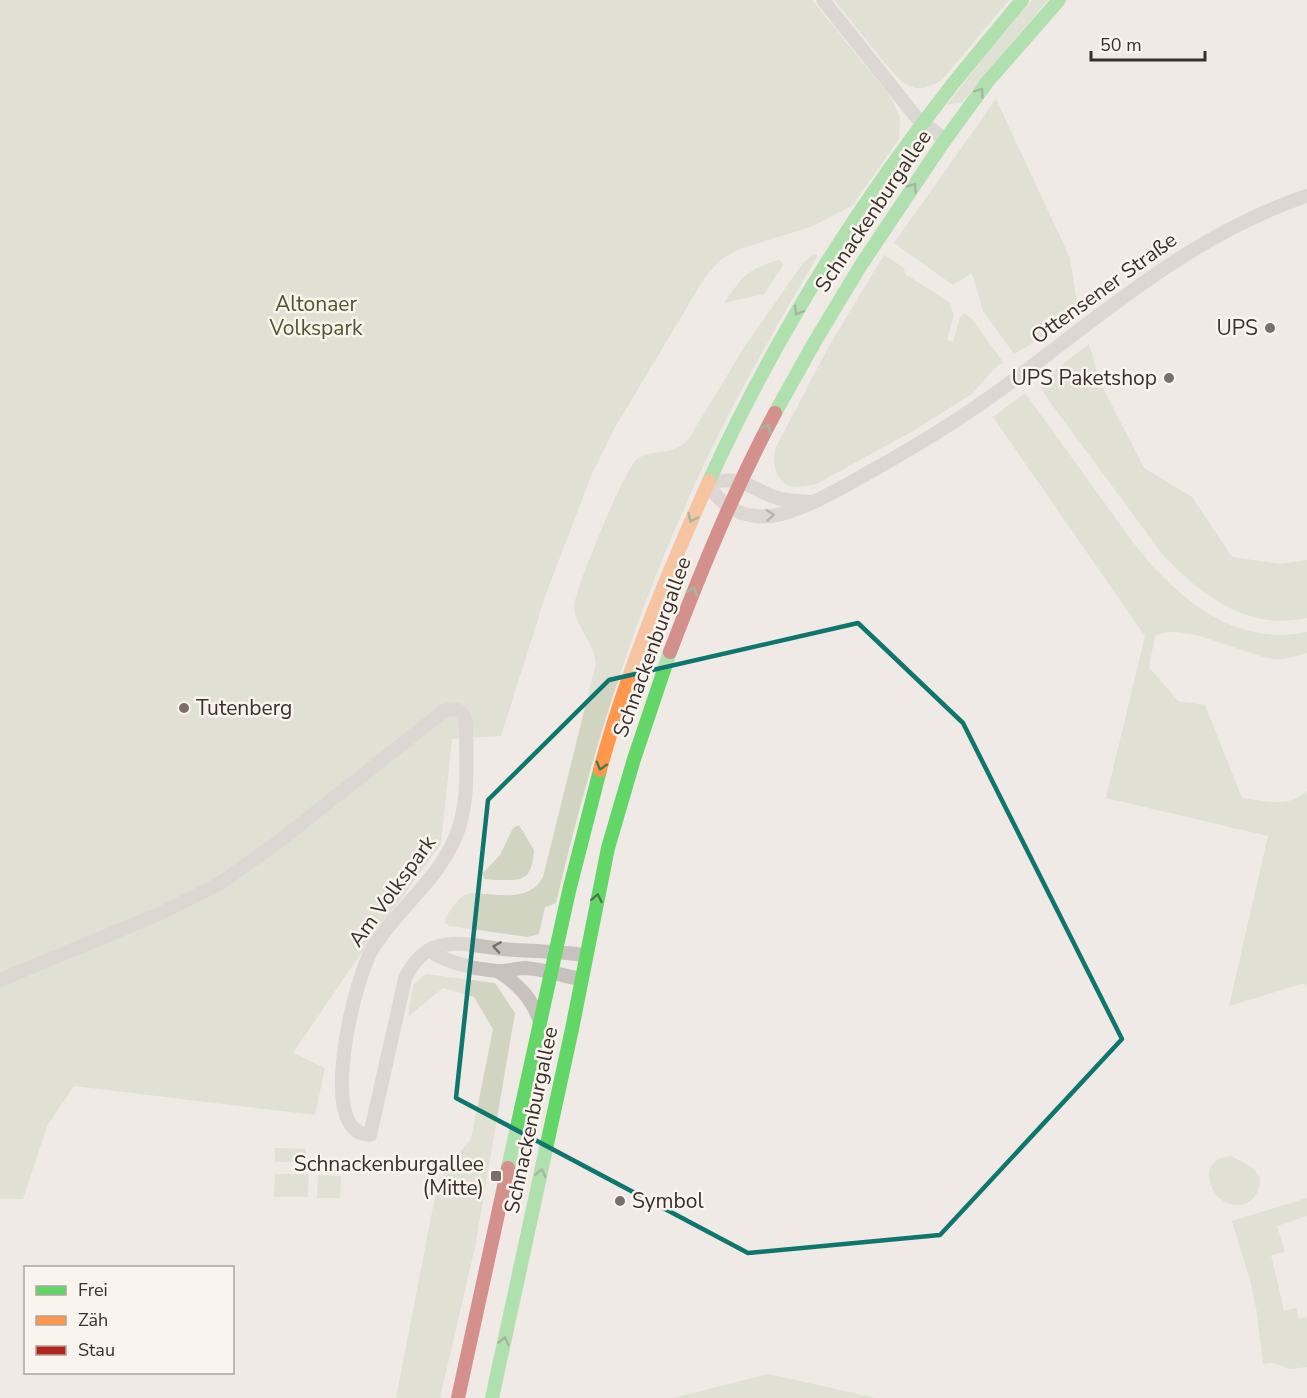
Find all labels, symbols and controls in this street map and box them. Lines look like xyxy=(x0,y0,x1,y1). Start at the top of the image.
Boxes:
scale bar xyxy=(1091,24,1205,62)
text: 50 m xyxy=(1100,33,1142,57)
one-way arrow xyxy=(973,88,984,99)
street label: Schnackenburgallee xyxy=(808,124,938,298)
one-way arrow xyxy=(906,182,917,193)
street label: Ottensener Straße xyxy=(1026,226,1182,350)
park label: Altonaer Volkspark xyxy=(269,290,363,342)
one-way arrow xyxy=(793,305,805,315)
place label: UPS xyxy=(1217,314,1258,342)
marker: UPS xyxy=(1263,321,1277,335)
place label: UPS Paketshop xyxy=(1011,364,1157,392)
marker: UPS Paketshop xyxy=(1162,371,1176,385)
one-way arrow xyxy=(759,424,771,435)
one-way arrow xyxy=(765,509,774,522)
one-way arrow xyxy=(687,511,699,522)
street label: Schnackenburgallee xyxy=(606,553,698,741)
one-way arrow xyxy=(685,586,698,597)
place label: Tutenberg xyxy=(196,694,292,722)
marker: Tutenberg xyxy=(177,701,191,715)
one-way arrow xyxy=(596,760,608,771)
street label: Am Volkspark xyxy=(342,829,442,952)
one-way arrow xyxy=(590,893,603,903)
one-way arrow xyxy=(492,942,501,954)
street label: Schnackenburgallee xyxy=(498,1024,564,1216)
place label: Schnackenburgallee (Mitte) xyxy=(294,1150,484,1202)
one-way arrow xyxy=(534,1168,547,1178)
marker: Schnackenburgallee (Mitte) xyxy=(489,1169,503,1183)
place label: Symbol xyxy=(632,1187,704,1215)
marker: Symbol xyxy=(613,1194,627,1208)
legend xyxy=(24,1266,234,1374)
text: Frei xyxy=(78,1278,108,1302)
text: Zäh xyxy=(78,1308,108,1332)
one-way arrow xyxy=(497,1336,510,1346)
text: Stau xyxy=(78,1338,115,1362)

